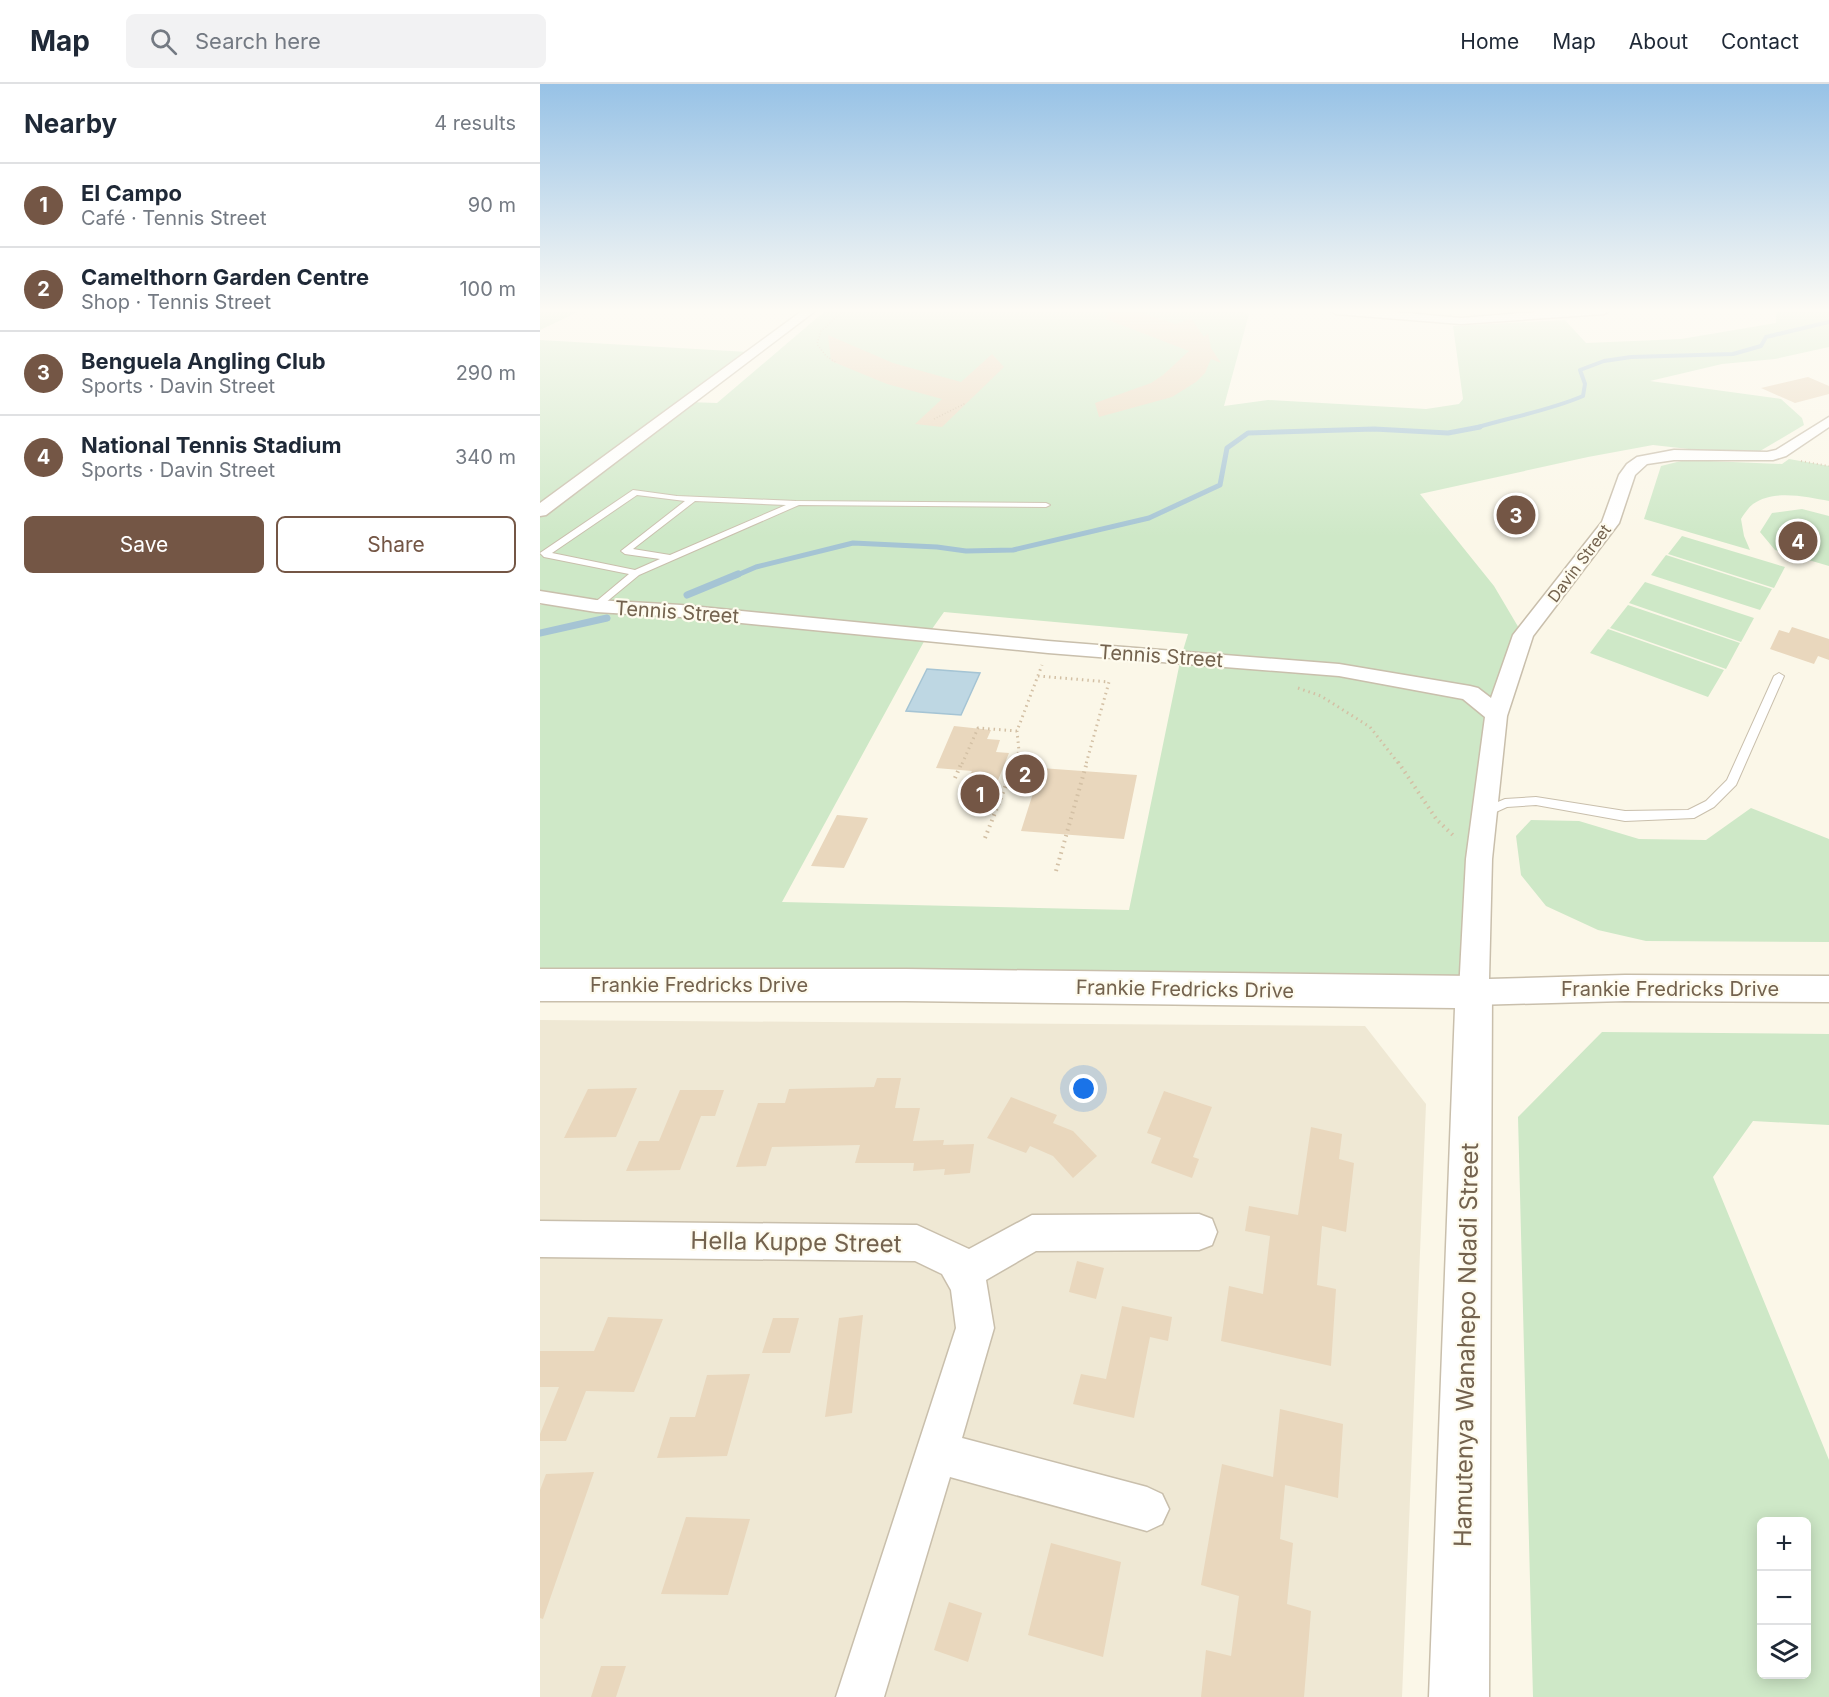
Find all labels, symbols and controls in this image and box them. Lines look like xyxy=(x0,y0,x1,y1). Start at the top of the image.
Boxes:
search box xyxy=(126,14,546,68)
text: Map xyxy=(30,24,90,58)
icon: search xyxy=(147,25,180,58)
text: Search here xyxy=(195,28,321,54)
text: Home xyxy=(1460,29,1519,54)
text: Map xyxy=(1552,29,1596,54)
text: About xyxy=(1629,29,1688,54)
text: Contact xyxy=(1721,29,1799,54)
text: Nearby xyxy=(24,108,117,139)
text: 4 results xyxy=(434,111,516,135)
text: El Campo xyxy=(81,180,182,206)
text: 1 xyxy=(39,193,48,217)
text: 90 m xyxy=(468,193,516,217)
text: Café · Tennis Street xyxy=(81,206,266,230)
text: Camelthorn Garden Centre xyxy=(81,264,369,290)
text: 2 xyxy=(37,277,50,301)
text: 100 m xyxy=(459,277,516,301)
text: Shop · Tennis Street xyxy=(81,290,271,314)
text: Benguela Angling Club xyxy=(81,348,326,374)
text: 3 xyxy=(37,361,50,385)
text: 290 m xyxy=(456,361,516,385)
text: Sports · Davin Street xyxy=(81,374,275,398)
text: National Tennis Stadium xyxy=(81,432,342,458)
text: 4 xyxy=(37,445,50,469)
text: 340 m xyxy=(455,445,516,469)
text: Sports · Davin Street xyxy=(81,458,275,482)
pin: 3 xyxy=(1496,492,1536,538)
button: Save xyxy=(24,516,264,573)
button: Share xyxy=(276,516,516,573)
pin: 4 xyxy=(1778,518,1818,564)
street label: Davin Street xyxy=(1543,520,1615,606)
street label: Tennis Street xyxy=(614,596,740,628)
street label: Tennis Street xyxy=(1098,640,1224,672)
pin: 2 xyxy=(1006,752,1044,796)
pin: 1 xyxy=(960,772,1000,816)
street label: Frankie Fredricks Drive xyxy=(590,973,808,997)
street label: Frankie Fredricks Drive xyxy=(1076,975,1294,1003)
street label: Frankie Fredricks Drive xyxy=(1561,977,1779,1001)
your location xyxy=(1069,1074,1098,1103)
street label: Hamutenya Wanahepo Ndadi Street xyxy=(1448,1142,1484,1547)
street label: Hella Kuppe Street xyxy=(690,1226,902,1258)
map controls xyxy=(1757,1517,1811,1679)
button: + xyxy=(1757,1517,1811,1571)
button: − xyxy=(1757,1571,1811,1625)
button: layers xyxy=(1757,1625,1811,1679)

